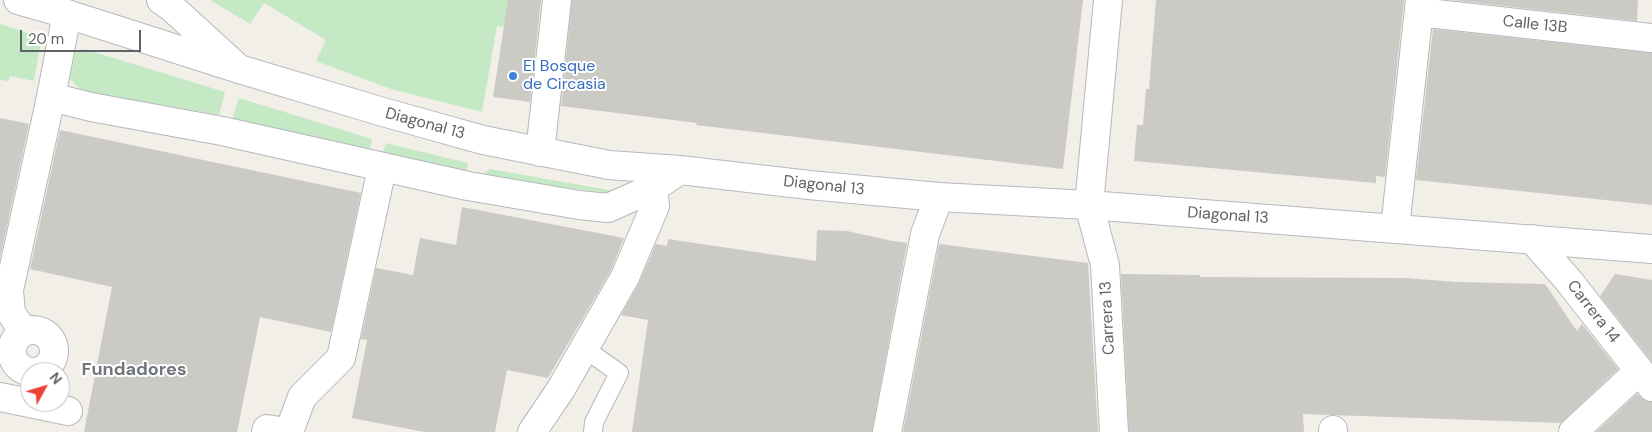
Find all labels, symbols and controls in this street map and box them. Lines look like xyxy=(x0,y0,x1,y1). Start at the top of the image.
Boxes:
street label: Calle 13B xyxy=(1502,12,1568,38)
scale bar xyxy=(22,20,144,52)
text: 20 m xyxy=(28,29,64,49)
place label: El Bosque de Circasia xyxy=(523,57,606,95)
marker: El Bosque de Circasia xyxy=(507,70,519,82)
street label: Diagonal 13 xyxy=(383,104,467,144)
street label: Diagonal 13 xyxy=(782,172,866,200)
street label: Diagonal 13 xyxy=(1187,204,1269,228)
street label: Carrera 14 xyxy=(1563,277,1623,347)
street label: Carrera 13 xyxy=(1096,280,1120,356)
district label: Fundadores xyxy=(82,359,186,381)
north arrow xyxy=(20,362,70,412)
text: N xyxy=(46,369,66,388)

